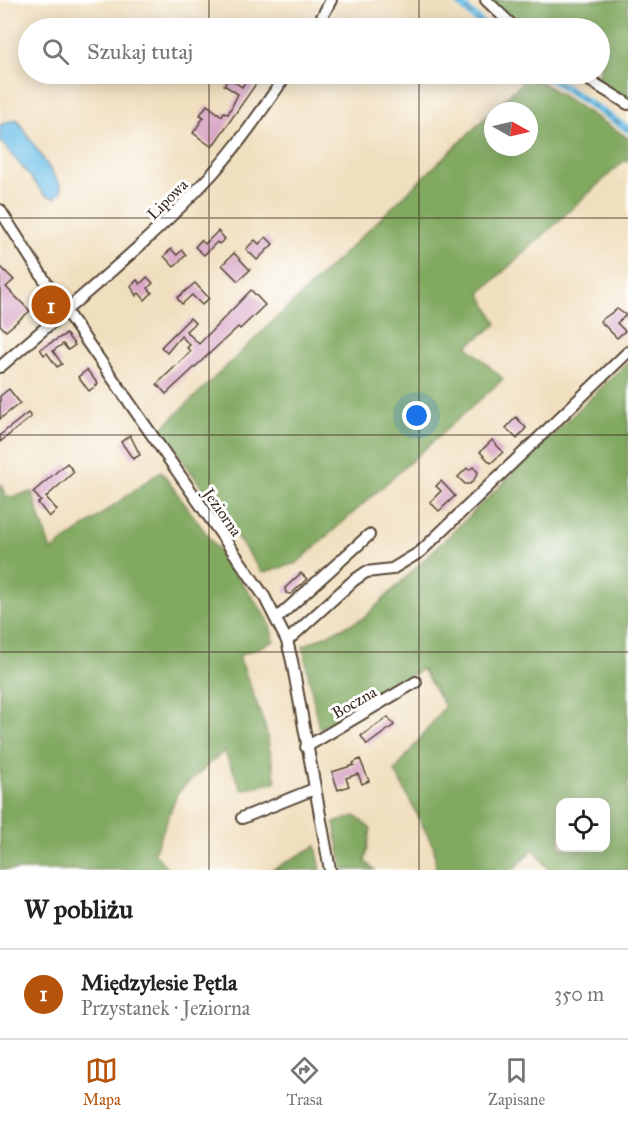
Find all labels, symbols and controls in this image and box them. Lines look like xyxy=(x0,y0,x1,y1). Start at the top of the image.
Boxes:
search box xyxy=(18,18,610,84)
icon: search xyxy=(39,35,72,68)
text: Szukaj tutaj xyxy=(87,38,193,65)
north arrow xyxy=(484,102,538,156)
street label: Lipowa xyxy=(143,175,192,224)
pin: 1 xyxy=(32,282,70,328)
your location xyxy=(402,401,431,430)
street label: Jeziorna xyxy=(197,483,246,541)
street label: Boczna xyxy=(329,682,380,723)
map controls xyxy=(556,798,610,852)
button: locate xyxy=(556,798,610,852)
text: W pobliżu xyxy=(24,893,133,925)
text: Międzylesie Pętla xyxy=(81,969,237,996)
text: 1 xyxy=(40,982,47,1006)
text: 350 m xyxy=(554,982,604,1006)
text: Przystanek · Jeziorna xyxy=(81,996,250,1020)
tab: Mapa xyxy=(83,1054,121,1109)
tab: Trasa xyxy=(287,1054,322,1109)
tab: Zapisane xyxy=(488,1054,545,1109)

